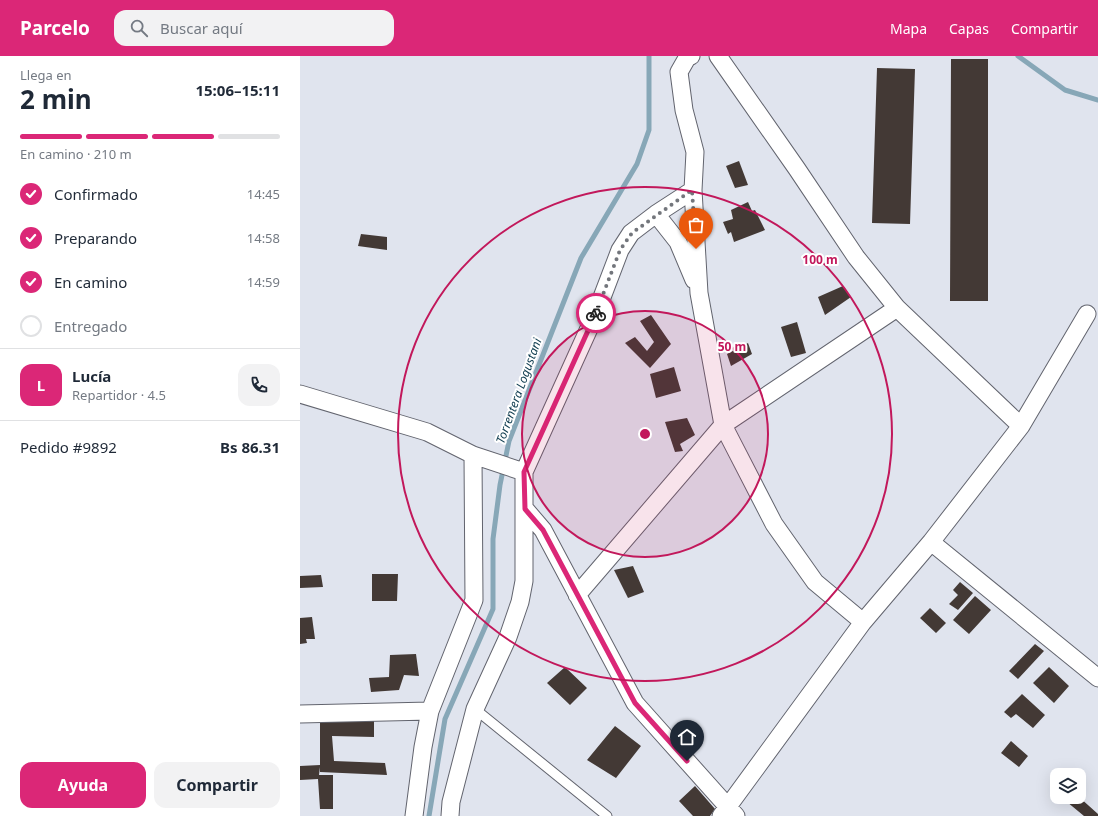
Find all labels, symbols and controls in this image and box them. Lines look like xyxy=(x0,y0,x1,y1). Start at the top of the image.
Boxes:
search box xyxy=(114,10,394,46)
text: Parcelo xyxy=(20,15,90,41)
icon: search xyxy=(128,17,150,39)
text: Buscar aquí xyxy=(160,18,243,38)
text: Mapa xyxy=(890,19,927,38)
text: Capas xyxy=(949,19,989,38)
text: Compartir xyxy=(1011,19,1078,38)
text: Llega en xyxy=(20,66,72,84)
text: 15:06–15:11 xyxy=(195,80,280,100)
text: 2 min xyxy=(20,81,92,117)
text: En camino · 210 m xyxy=(20,145,132,163)
icon: check xyxy=(20,183,42,205)
text: Confirmado xyxy=(54,184,138,204)
text: 14:45 xyxy=(247,185,280,203)
pin xyxy=(679,208,713,249)
icon: bag xyxy=(685,214,707,236)
icon: check xyxy=(20,227,42,249)
text: Preparando xyxy=(54,228,137,248)
text: 14:58 xyxy=(247,229,280,247)
text: 100 m xyxy=(802,251,838,268)
icon: check xyxy=(20,271,42,293)
text: En camino xyxy=(54,272,127,292)
text: 14:59 xyxy=(247,273,280,291)
courier xyxy=(576,293,616,333)
icon: bike xyxy=(585,302,607,324)
text: Entregado xyxy=(54,316,127,336)
water label: Torrentera Logustani xyxy=(492,335,546,446)
text: 50 m xyxy=(718,338,746,355)
button: phone xyxy=(238,364,280,406)
text: Lucía xyxy=(72,366,111,386)
text: L xyxy=(37,375,45,395)
text: Repartidor · 4.5 xyxy=(72,386,166,404)
centre of rings xyxy=(638,427,652,441)
text: Pedido #9892 xyxy=(20,437,117,457)
text: Bs 86.31 xyxy=(220,437,280,457)
pin xyxy=(670,720,704,761)
icon: home xyxy=(676,726,698,748)
button: Ayuda xyxy=(20,762,146,808)
button: Compartir xyxy=(154,762,280,808)
map controls xyxy=(1050,768,1086,804)
button: layers xyxy=(1050,768,1086,804)

